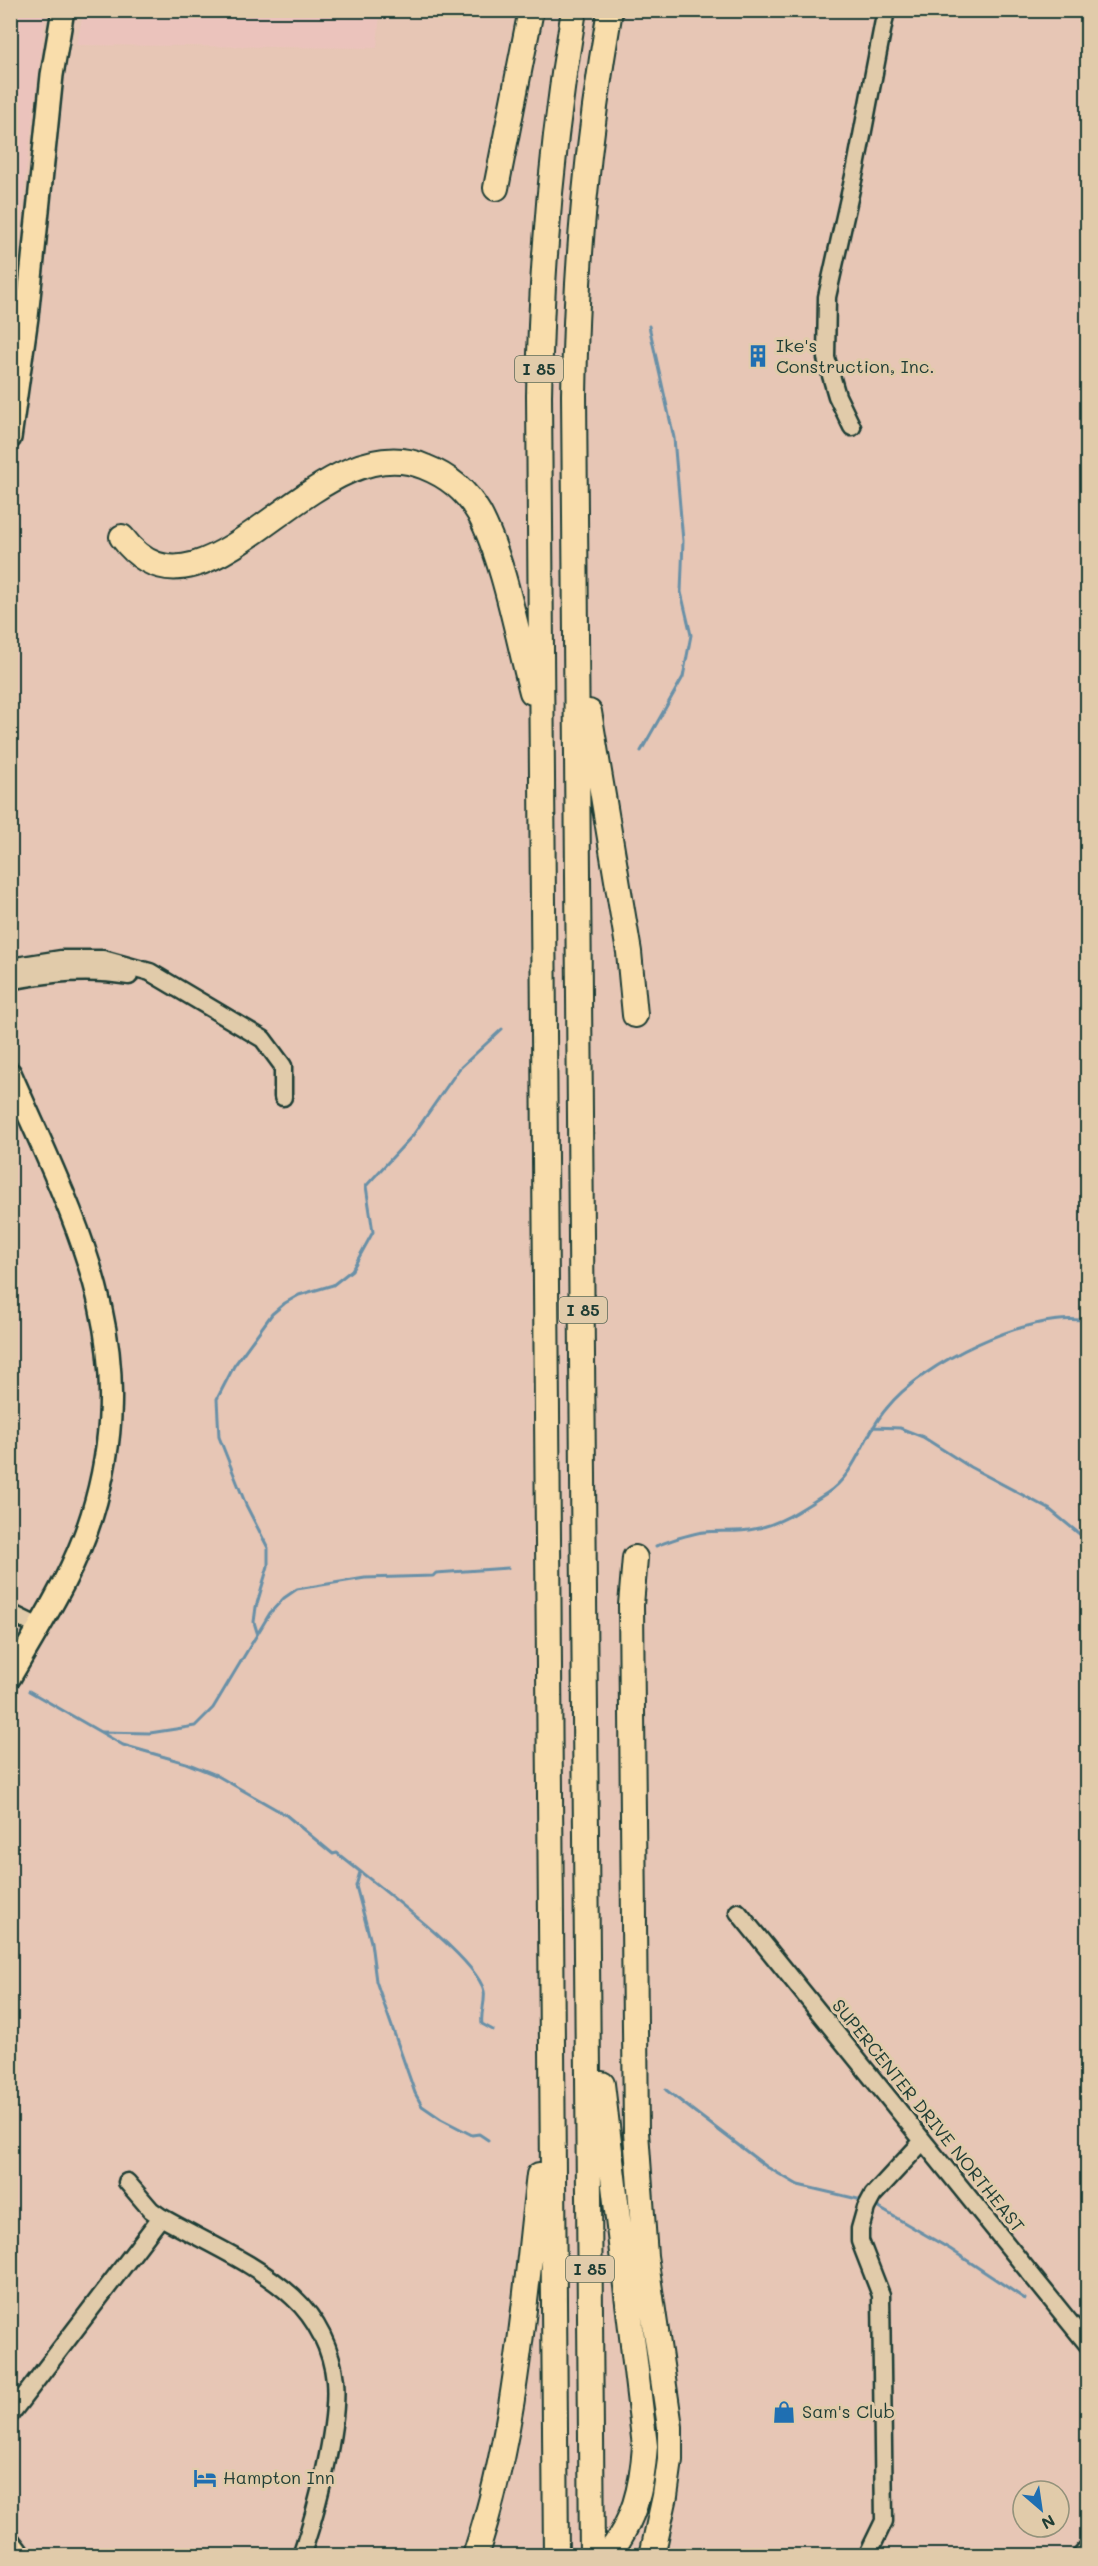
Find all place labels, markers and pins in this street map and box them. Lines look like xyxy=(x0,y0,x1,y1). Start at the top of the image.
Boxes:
place label: Ike's Construction, Inc. xyxy=(776,333,935,378)
building icon: Ike's Construction, Inc. xyxy=(745,343,771,369)
shop icon: Sam's Club xyxy=(771,2399,797,2425)
place label: Sam's Club xyxy=(802,2399,895,2423)
hotel icon: Hampton Inn xyxy=(192,2465,218,2491)
place label: Hampton Inn xyxy=(223,2465,335,2489)

